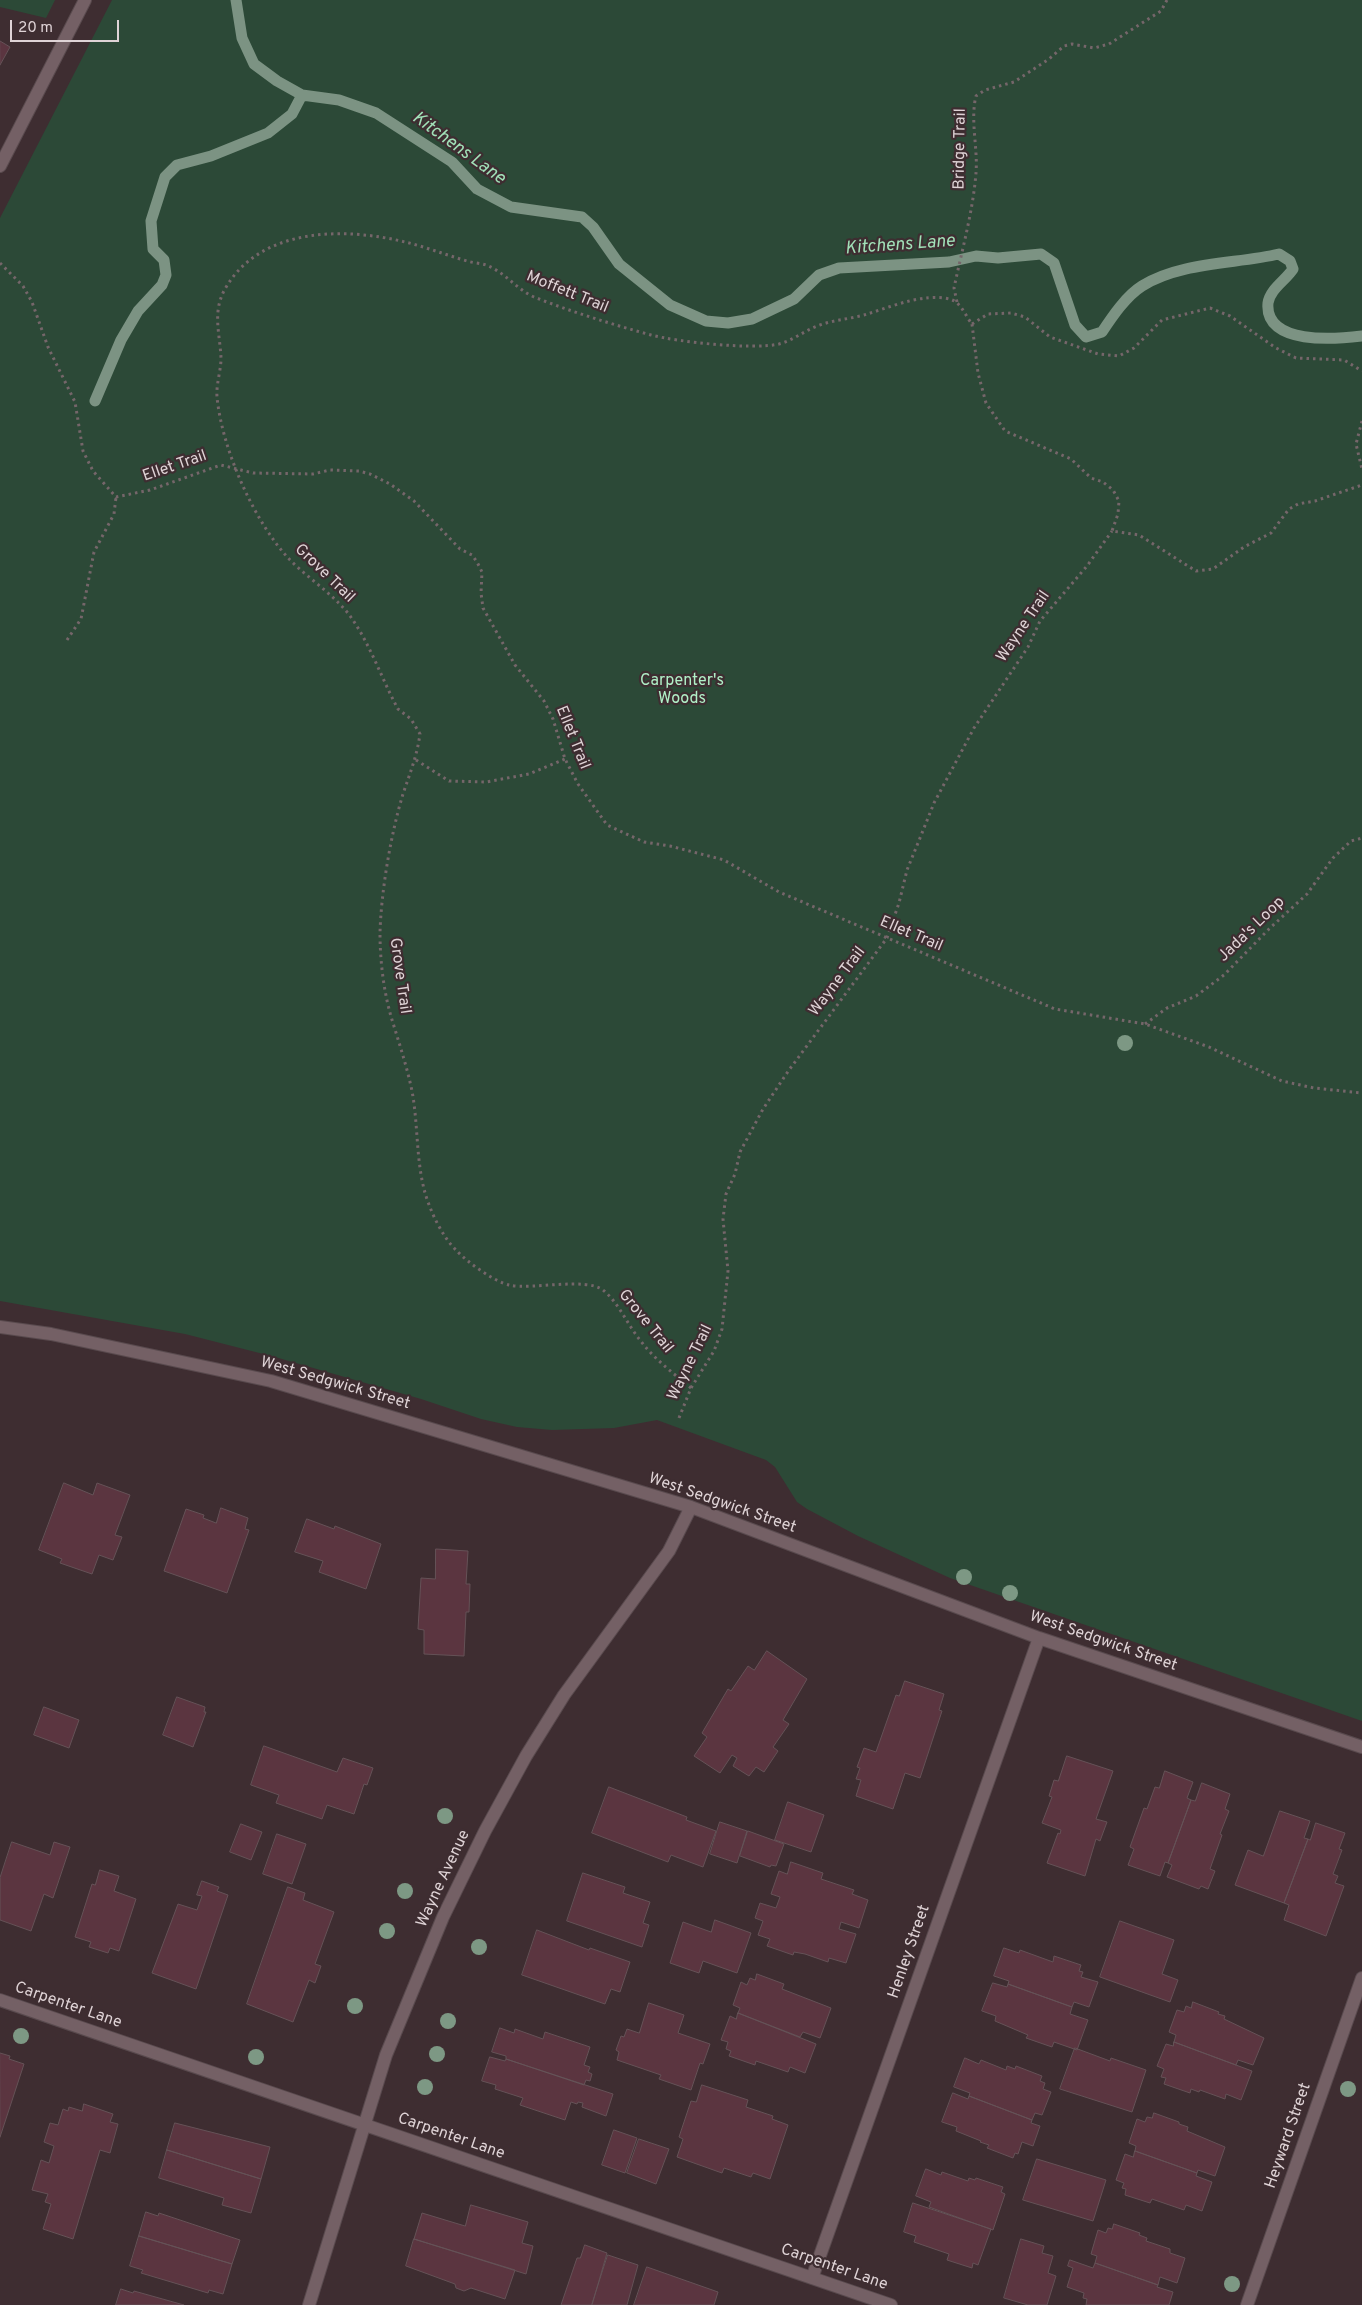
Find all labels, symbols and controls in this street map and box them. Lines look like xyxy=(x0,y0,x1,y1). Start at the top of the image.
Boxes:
scale bar xyxy=(12,10,121,42)
text: 20 m xyxy=(18,19,53,38)
water label: Kitchens Lane xyxy=(407,108,509,190)
street label: Bridge Trail xyxy=(951,108,971,190)
water label: Kitchens Lane xyxy=(844,231,956,261)
street label: Moffett Trail xyxy=(523,268,611,318)
street label: Ellet Trail xyxy=(140,447,210,487)
street label: Grove Trail xyxy=(290,540,358,608)
street label: Wayne Trail xyxy=(993,588,1055,666)
park label: Carpenter's Woods xyxy=(640,672,724,710)
street label: Ellet Trail xyxy=(551,703,593,773)
street label: Jada's Loop xyxy=(1215,893,1289,967)
street label: Ellet Trail xyxy=(877,913,945,957)
street label: Grove Trail xyxy=(384,937,414,1015)
street label: Wayne Trail xyxy=(806,943,870,1021)
street label: Grove Trail xyxy=(613,1286,677,1358)
street label: Wayne Trail xyxy=(664,1322,718,1404)
street label: West Sedgwick Street xyxy=(258,1353,412,1415)
street label: West Sedgwick Street xyxy=(646,1470,798,1538)
street label: West Sedgwick Street xyxy=(1027,1608,1179,1676)
street label: Wayne Avenue xyxy=(413,1827,475,1931)
street label: Henley Street xyxy=(885,1903,935,2001)
street label: Carpenter Lane xyxy=(12,1979,124,2033)
street label: Heyward Street xyxy=(1262,2081,1316,2191)
street label: Carpenter Lane xyxy=(395,2110,507,2164)
street label: Carpenter Lane xyxy=(778,2241,890,2295)

